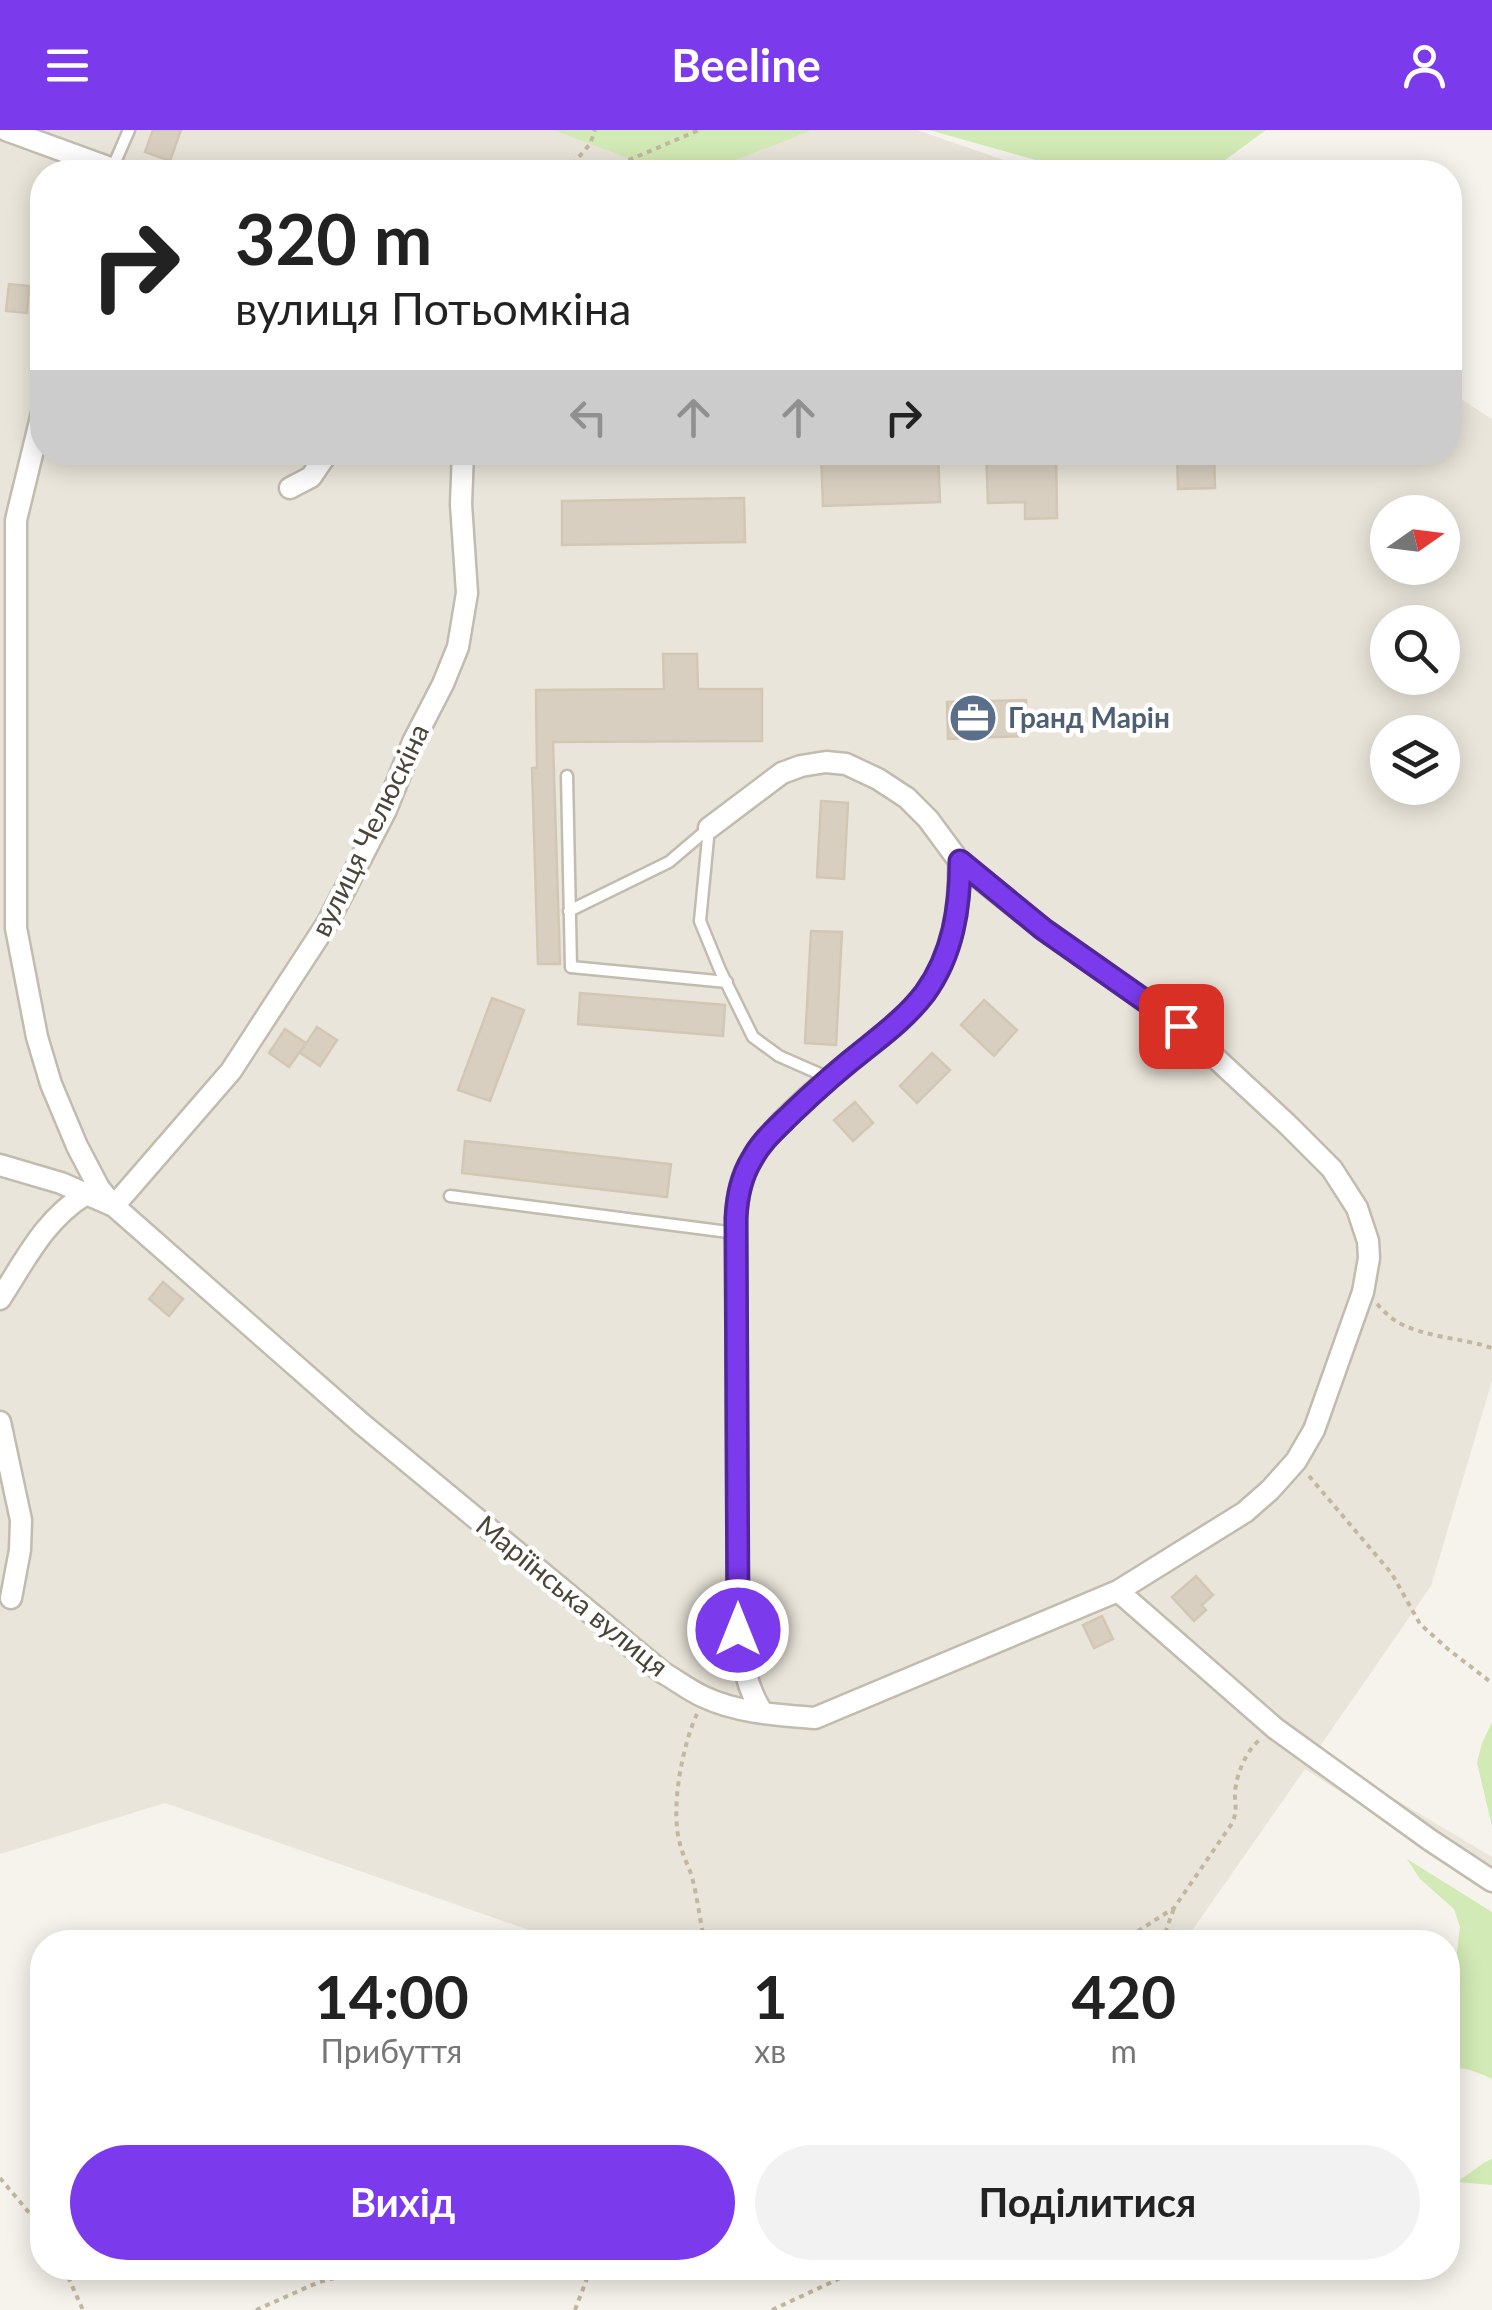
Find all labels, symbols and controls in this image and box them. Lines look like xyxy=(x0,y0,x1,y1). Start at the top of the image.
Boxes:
icon: menu xyxy=(40,38,95,93)
text: Beeline xyxy=(671,38,821,92)
icon: person xyxy=(1397,38,1452,93)
text: 320 m xyxy=(235,196,432,280)
icon: right xyxy=(70,200,200,330)
text: вулиця Потьомкіна xyxy=(235,281,631,335)
icon: left xyxy=(561,390,616,445)
icon: ahead xyxy=(666,390,721,445)
icon: ahead xyxy=(771,390,826,445)
icon: right xyxy=(876,390,931,445)
north arrow xyxy=(1370,495,1460,585)
map controls xyxy=(1370,495,1460,805)
button: search xyxy=(1370,605,1460,695)
office icon: Гранд Марін xyxy=(947,692,999,744)
place label: Гранд Марін xyxy=(1008,700,1170,734)
button: layers xyxy=(1370,715,1460,805)
street label: вулиця Челюскіна xyxy=(303,718,435,941)
pin xyxy=(1139,984,1224,1069)
icon: arrive xyxy=(1154,999,1209,1054)
street label: Маріїнська вулиця xyxy=(470,1507,675,1683)
position arrow xyxy=(686,1578,790,1682)
text: 14:00 xyxy=(314,1960,469,2032)
text: 1 xyxy=(753,1960,788,2032)
text: 420 xyxy=(1072,1960,1176,2032)
text: Прибуття xyxy=(321,2031,462,2070)
text: хв xyxy=(754,2031,786,2070)
text: m xyxy=(1111,2031,1137,2070)
button: Вихід xyxy=(70,2145,735,2260)
button: Поділитися xyxy=(755,2145,1420,2260)

